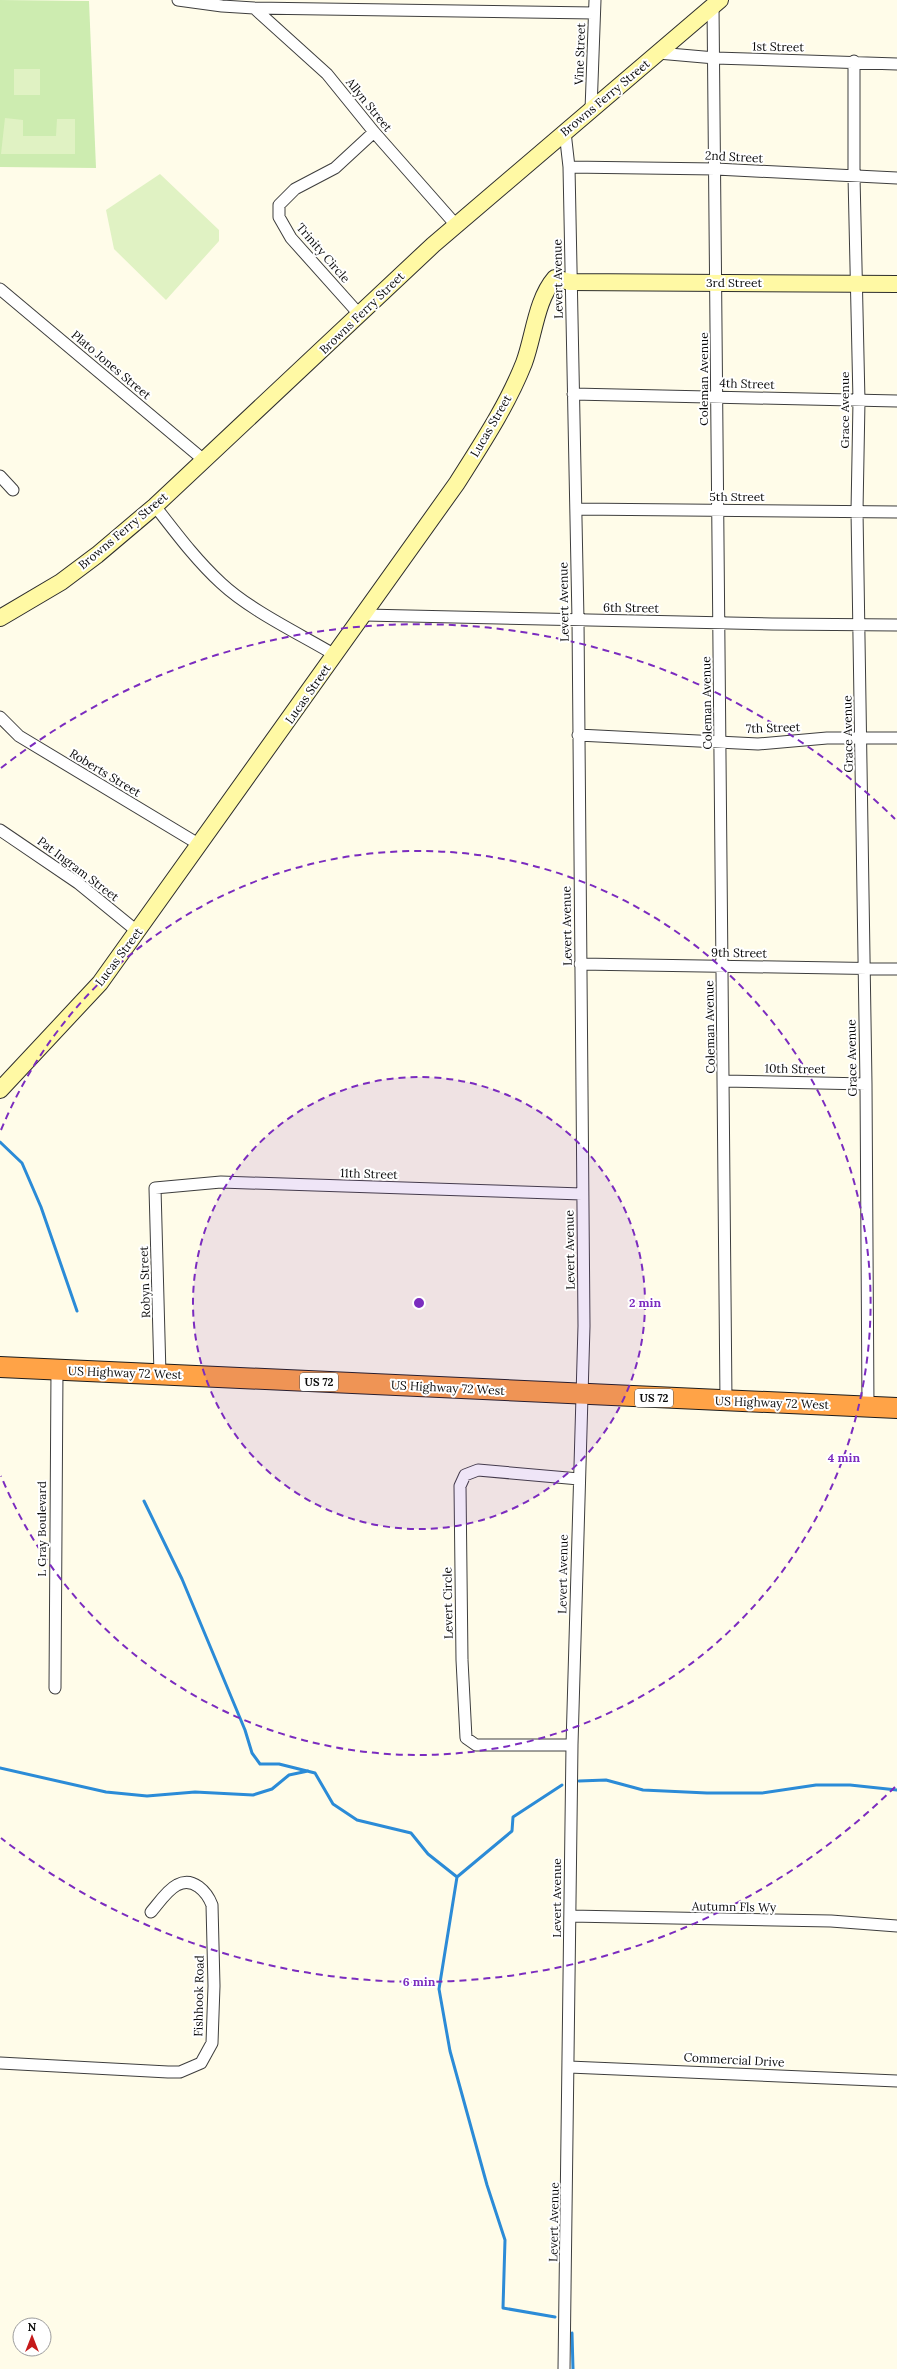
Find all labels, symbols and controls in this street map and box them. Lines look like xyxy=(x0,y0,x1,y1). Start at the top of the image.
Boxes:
street label: Vine Street xyxy=(571,22,588,86)
street label: 1st Street xyxy=(752,39,804,54)
street label: Browns Ferry Street xyxy=(557,56,653,139)
street label: Allyn Street xyxy=(343,74,396,135)
street label: 2nd Street xyxy=(705,147,764,166)
street label: Trinity Circle xyxy=(293,220,354,286)
street label: Levert Avenue xyxy=(549,239,566,319)
street label: Browns Ferry Street xyxy=(316,268,407,357)
street label: 3rd Street xyxy=(706,275,762,290)
street label: Plato Jones Street xyxy=(68,327,154,403)
street label: Coleman Avenue xyxy=(696,332,711,426)
street label: Grace Avenue xyxy=(837,371,852,449)
street label: 4th Street xyxy=(719,375,775,392)
street label: Lucas Street xyxy=(467,392,515,460)
street label: Browns Ferry Street xyxy=(75,489,171,572)
street label: 5th Street xyxy=(709,489,765,504)
street label: Levert Avenue xyxy=(555,562,572,642)
street label: 6th Street xyxy=(603,600,659,615)
street label: Coleman Avenue xyxy=(698,656,715,750)
street label: Lucas Street xyxy=(282,661,334,726)
street label: Grace Avenue xyxy=(839,695,856,773)
street label: 7th Street xyxy=(745,719,801,736)
street label: Roberts Street xyxy=(67,745,144,800)
street label: Pat Ingram Street xyxy=(35,833,122,904)
street label: Levert Avenue xyxy=(558,886,575,966)
street label: Lucas Street xyxy=(92,924,146,989)
street label: 9th Street xyxy=(711,945,767,960)
street label: Coleman Avenue xyxy=(701,980,718,1074)
street label: Grace Avenue xyxy=(843,1019,860,1097)
street label: 10th Street xyxy=(764,1060,826,1077)
street label: 11th Street xyxy=(340,1165,398,1182)
street label: Levert Avenue xyxy=(561,1210,578,1290)
street label: Robyn Street xyxy=(136,1245,153,1318)
text: 2 min xyxy=(629,1295,661,1310)
centre of rings xyxy=(412,1296,426,1310)
street label: US Highway 72 West xyxy=(68,1363,183,1382)
road number: US 72 xyxy=(300,1373,338,1391)
street label: US Highway 72 West xyxy=(391,1377,506,1398)
road number: US 72 xyxy=(635,1389,673,1407)
street label: US Highway 72 West xyxy=(715,1393,830,1412)
text: 4 min xyxy=(828,1450,861,1465)
street label: L Gray Boulevard xyxy=(34,1481,49,1577)
street label: Levert Avenue xyxy=(554,1534,571,1614)
street label: Levert Circle xyxy=(439,1566,456,1639)
street label: Levert Avenue xyxy=(549,1858,564,1938)
street label: Autumn Fls Wy xyxy=(691,1898,777,1915)
street label: Fishhook Road xyxy=(190,1955,207,2037)
text: 6 min xyxy=(403,1974,436,1989)
street label: Commercial Drive xyxy=(683,2049,785,2070)
street label: Levert Avenue xyxy=(545,2182,562,2262)
north arrow xyxy=(12,2317,52,2357)
text: N xyxy=(28,2320,37,2334)

